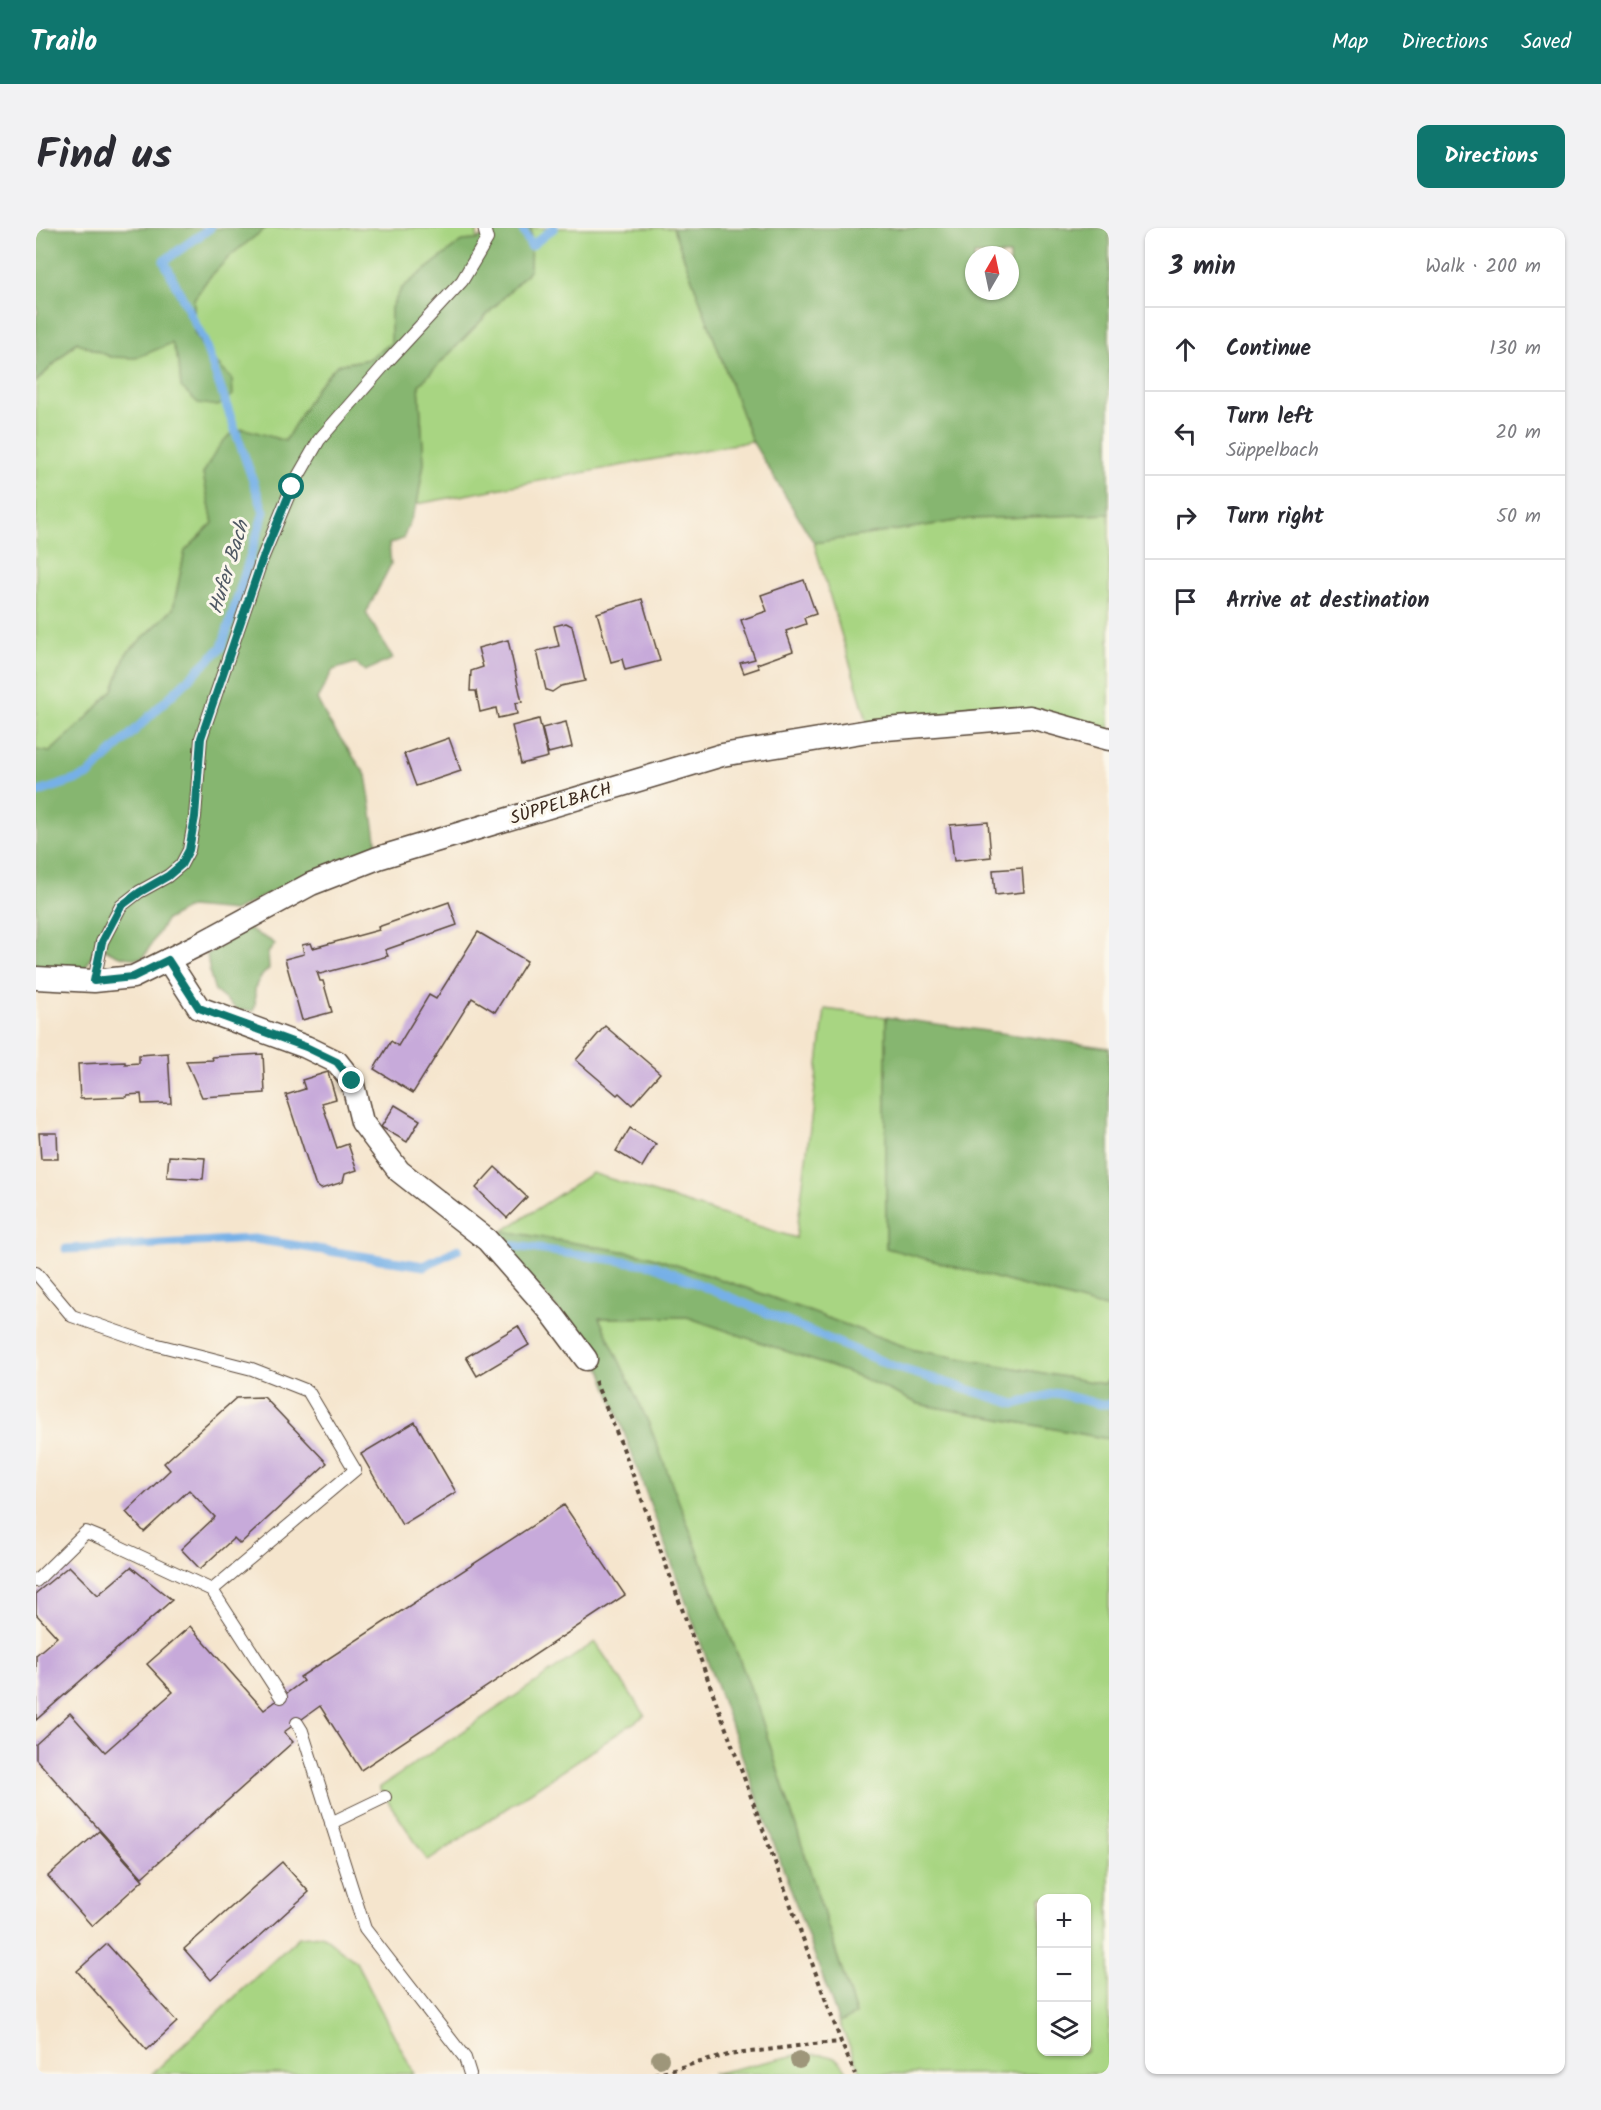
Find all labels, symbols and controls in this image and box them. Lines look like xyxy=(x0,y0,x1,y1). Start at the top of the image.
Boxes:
text: Trailo xyxy=(30,20,97,65)
text: Map xyxy=(1332,26,1368,59)
text: Directions xyxy=(1401,26,1488,59)
text: Saved xyxy=(1521,26,1571,59)
text: Find us xyxy=(36,123,172,190)
button: Directions xyxy=(1417,125,1565,188)
north arrow xyxy=(965,246,1019,300)
text: 3 min xyxy=(1169,246,1236,288)
text: Walk · 200 m xyxy=(1425,251,1541,283)
text: Continue xyxy=(1226,332,1311,367)
icon: ahead xyxy=(1169,333,1202,366)
text: 130 m xyxy=(1489,333,1541,365)
text: Turn left xyxy=(1226,400,1313,435)
icon: left xyxy=(1169,417,1202,450)
text: 20 m xyxy=(1495,417,1541,449)
text: Süppelbach xyxy=(1226,435,1319,467)
route start xyxy=(278,473,304,499)
text: Turn right xyxy=(1226,500,1324,535)
icon: right xyxy=(1169,501,1202,534)
text: 50 m xyxy=(1496,501,1541,533)
water label: Hufer Bach xyxy=(201,515,260,618)
text: Arrive at destination xyxy=(1226,584,1429,619)
icon: arrive xyxy=(1169,585,1202,618)
street label: SÜPPELBACH xyxy=(507,775,616,834)
route end xyxy=(338,1067,364,1093)
map controls xyxy=(1037,1894,1091,2056)
button: + xyxy=(1037,1894,1091,1948)
button: − xyxy=(1037,1948,1091,2002)
button: layers xyxy=(1037,2002,1091,2056)

